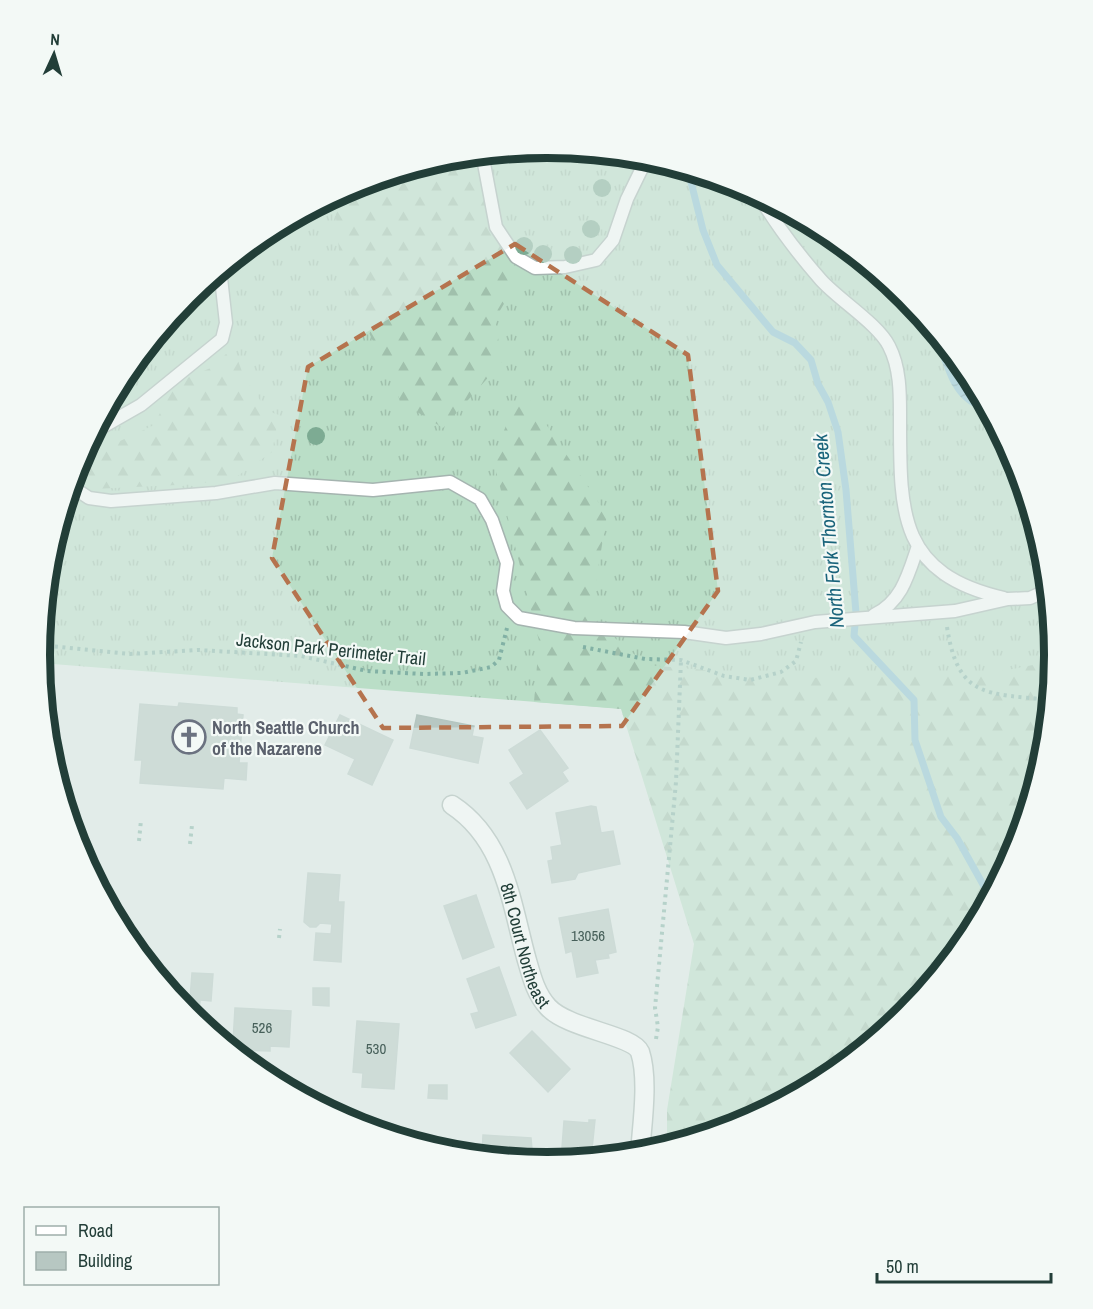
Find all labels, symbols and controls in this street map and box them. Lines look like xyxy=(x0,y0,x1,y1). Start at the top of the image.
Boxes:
north arrow xyxy=(24,24,84,84)
text: N xyxy=(50,28,61,50)
water label: North Fork Thornton Creek xyxy=(806,432,850,629)
street label: Jackson Park Perimeter Trail xyxy=(235,627,427,671)
place label: North Seattle Church of the Nazarene xyxy=(212,715,360,761)
church icon: North Seattle Church of the Nazarene xyxy=(171,719,207,755)
street label: 8th Court Northeast xyxy=(495,880,556,1013)
house number: 13056 xyxy=(571,925,605,946)
house number: 526 xyxy=(252,1017,272,1038)
house number: 530 xyxy=(366,1038,386,1059)
legend xyxy=(24,1207,219,1285)
text: Road xyxy=(78,1218,113,1243)
scale bar xyxy=(877,1246,1051,1284)
text: Building xyxy=(78,1248,133,1273)
text: 50 m xyxy=(886,1254,919,1279)

